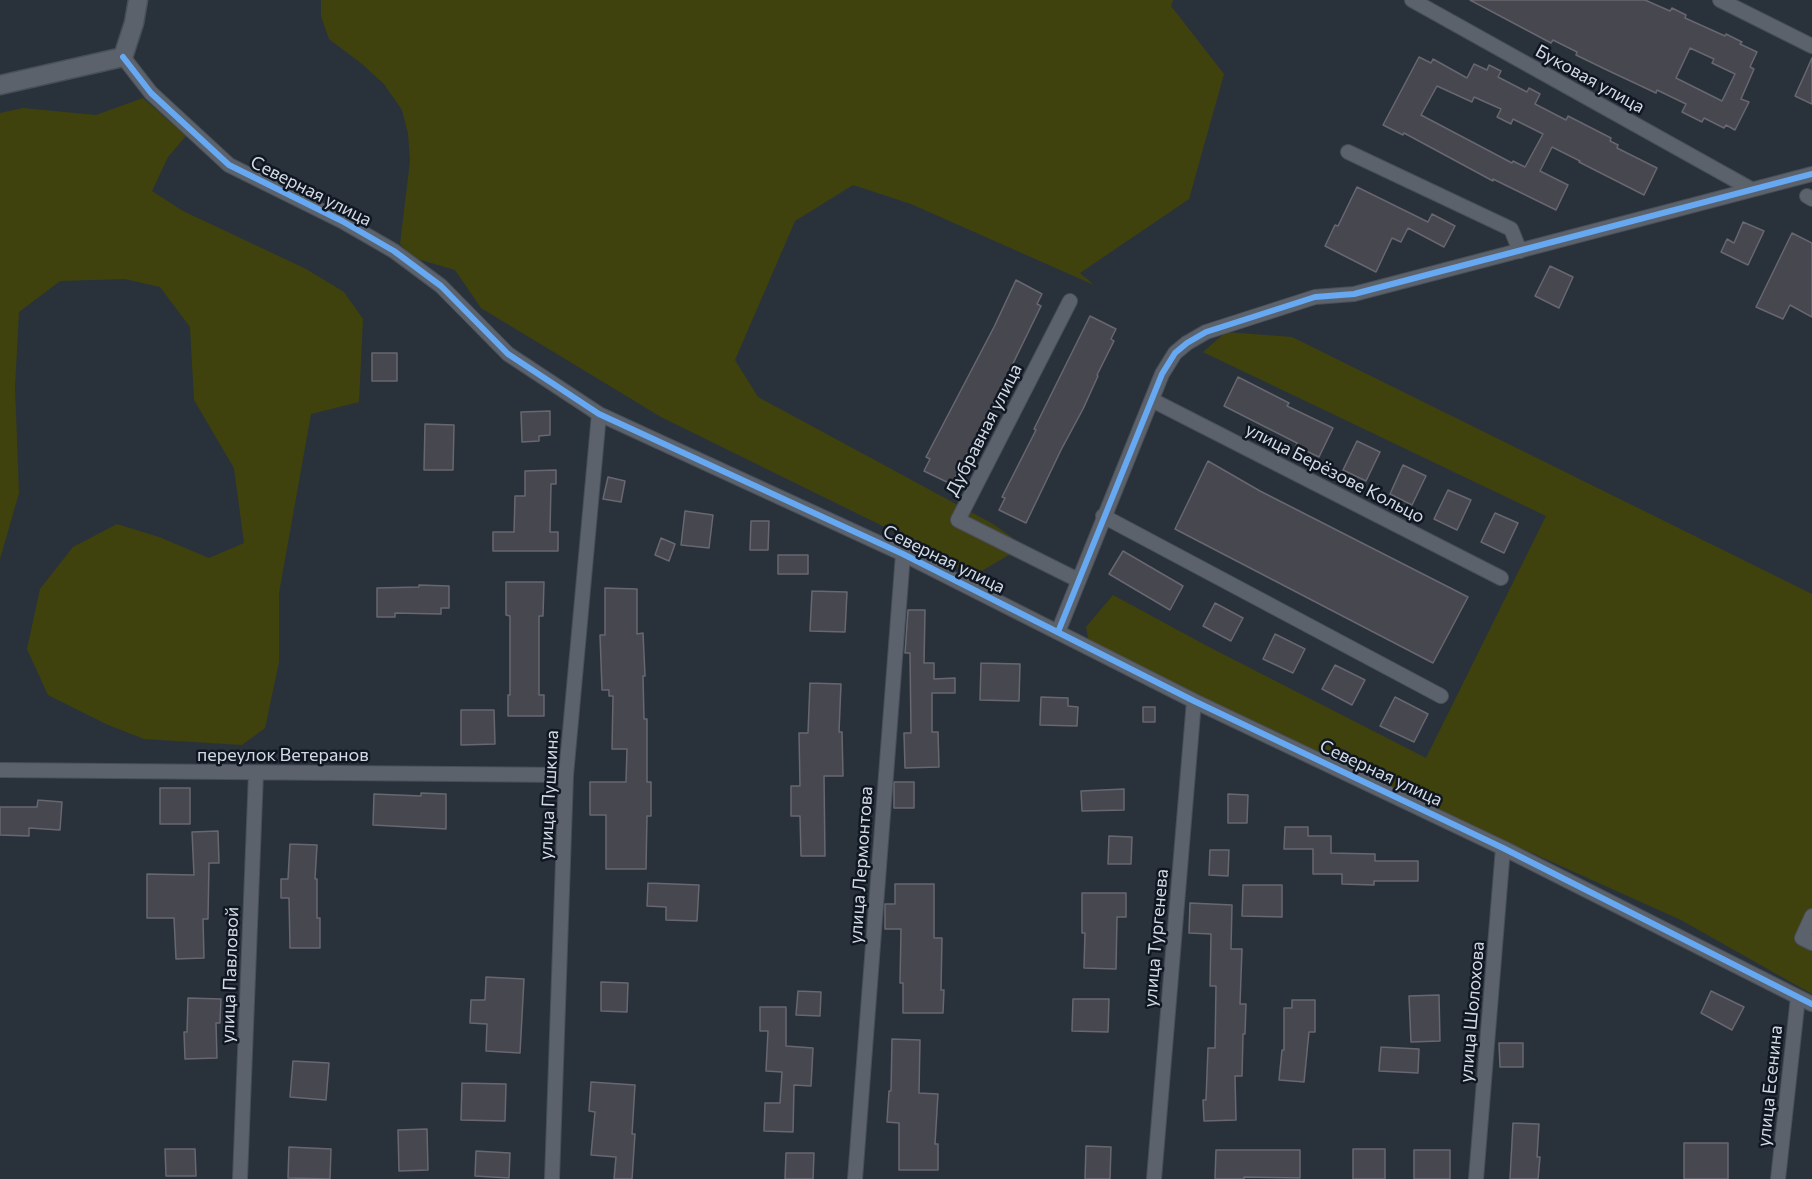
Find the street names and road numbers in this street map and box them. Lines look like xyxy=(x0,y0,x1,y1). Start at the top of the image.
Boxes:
street label: Буковая улица xyxy=(1532,40,1648,118)
street label: Северная улица xyxy=(247,151,375,231)
street label: Дубравная улица xyxy=(941,360,1027,500)
street label: улица Берёзове Кольцо xyxy=(1242,418,1428,528)
street label: Северная улица xyxy=(879,520,1009,598)
street label: улица Пушкина xyxy=(535,730,563,860)
street label: Северная улица xyxy=(1316,735,1446,811)
street label: переулок Ветеранов xyxy=(197,744,369,766)
street label: улица Лермонтова xyxy=(845,785,877,945)
street label: улица Тургенева xyxy=(1139,868,1173,1008)
street label: улица Павловой xyxy=(217,906,243,1044)
street label: улица Шолохова xyxy=(1455,940,1489,1084)
street label: улица Есенина xyxy=(1753,1024,1787,1148)

